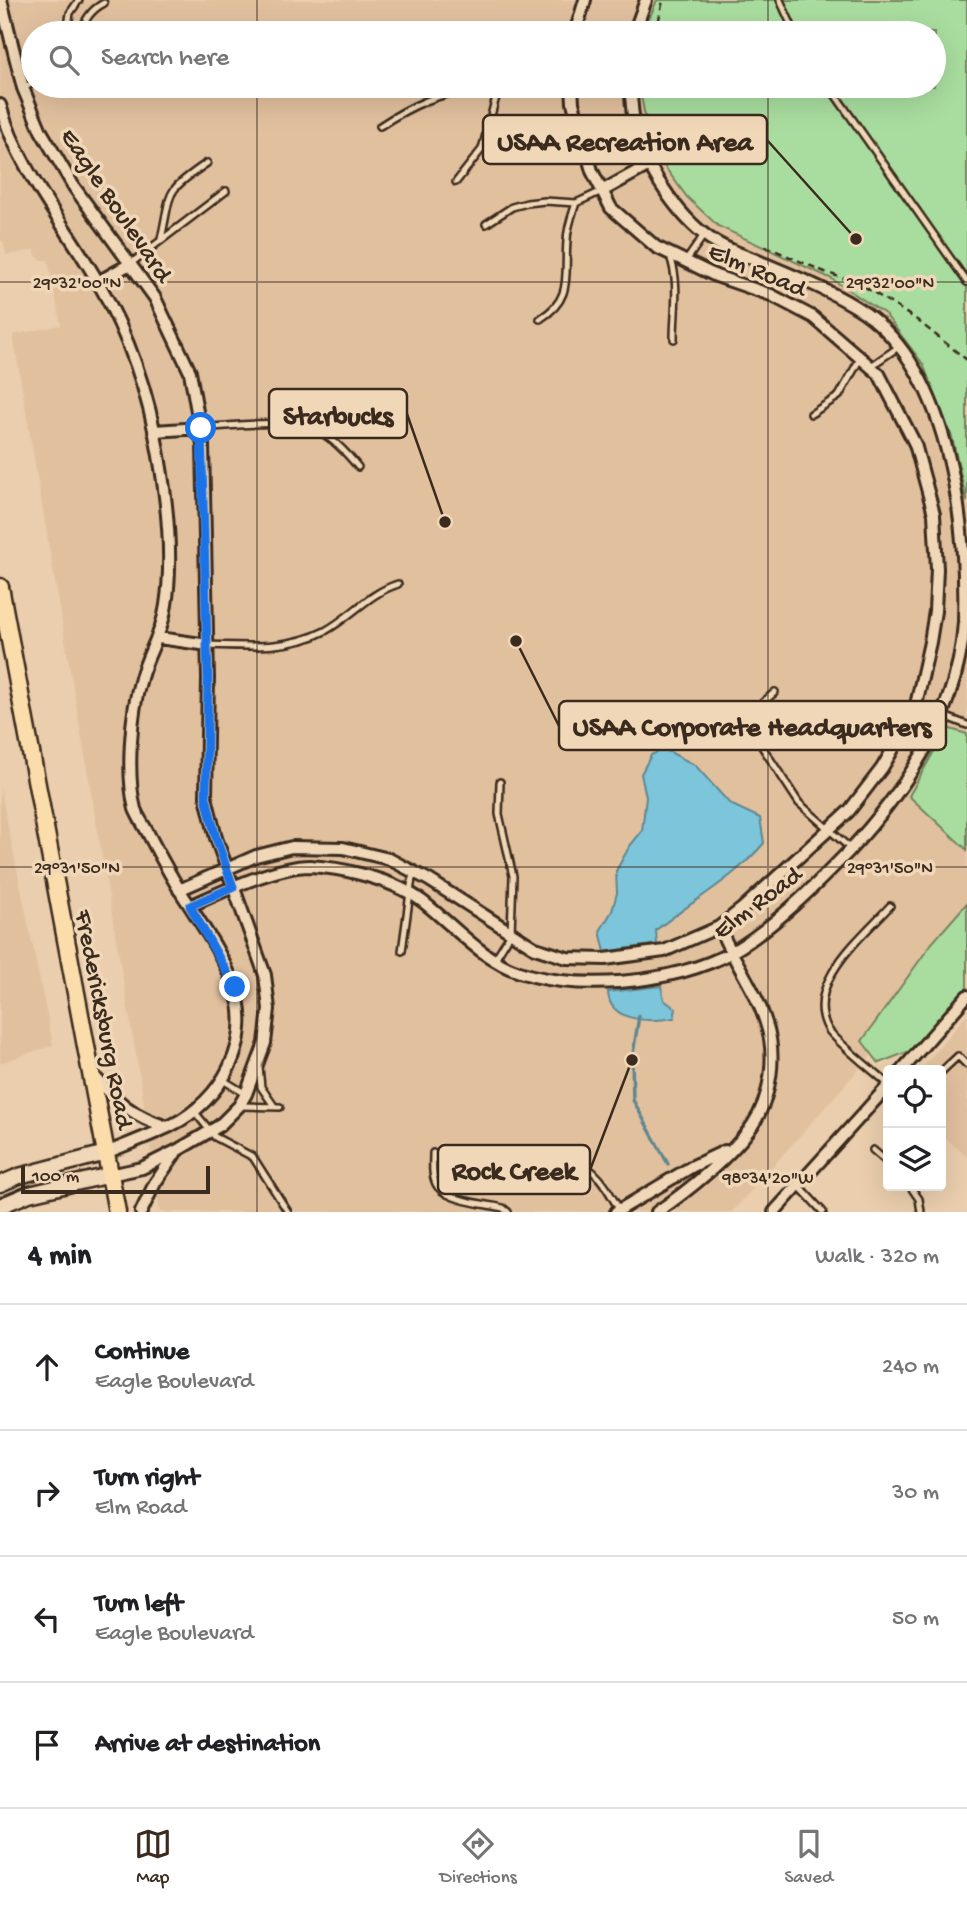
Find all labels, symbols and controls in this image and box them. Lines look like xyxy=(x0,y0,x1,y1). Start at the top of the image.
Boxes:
search box xyxy=(21,21,946,98)
icon: search xyxy=(45,41,83,79)
text: Search here xyxy=(101,44,229,75)
callout: USAA Recreation Area xyxy=(483,115,767,164)
street label: Eagle Boulevard xyxy=(51,124,178,291)
text: USAA Recreation Area xyxy=(497,128,754,161)
street label: Elm Road xyxy=(703,238,811,307)
text: 29°32'00"N xyxy=(33,274,121,295)
text: 29°32'00"N xyxy=(846,274,934,295)
callout: Starbucks xyxy=(269,389,407,438)
text: Starbucks xyxy=(283,402,395,435)
route start xyxy=(185,412,216,443)
callout: USAA Corporate Headquarters xyxy=(559,701,946,750)
text: USAA Corporate Headquarters xyxy=(573,713,933,746)
text: 29°31'50"N xyxy=(34,859,120,880)
text: 29°31'50"N xyxy=(847,859,933,880)
street label: Elm Road xyxy=(708,860,811,948)
street label: Fredericksburg Road xyxy=(65,907,138,1134)
route end xyxy=(219,971,250,1002)
map controls xyxy=(883,1065,946,1191)
button: locate xyxy=(883,1065,946,1128)
button: layers xyxy=(883,1128,946,1191)
callout: Rock Creek xyxy=(438,1145,590,1194)
text: Rock Creek xyxy=(451,1157,580,1190)
scale bar xyxy=(21,1163,210,1195)
text: 100 m xyxy=(32,1166,79,1189)
text: 98°34'20"W xyxy=(721,1169,814,1190)
text: 4 min xyxy=(28,1240,91,1275)
text: Walk · 320 m xyxy=(815,1244,939,1271)
text: Continue xyxy=(95,1338,189,1369)
icon: ahead xyxy=(28,1348,66,1386)
text: 240 m xyxy=(882,1354,939,1381)
text: Eagle Boulevard xyxy=(95,1369,254,1396)
text: Turn right xyxy=(95,1464,199,1495)
icon: right xyxy=(28,1474,66,1512)
text: 30 m xyxy=(892,1480,939,1507)
text: Elm Road xyxy=(95,1495,186,1522)
text: Turn left xyxy=(95,1590,183,1621)
icon: left xyxy=(28,1600,66,1638)
text: 50 m xyxy=(892,1606,939,1633)
text: Eagle Boulevard xyxy=(95,1621,254,1648)
icon: arrive xyxy=(28,1726,66,1764)
text: Arrive at destination xyxy=(95,1730,320,1761)
tab: Map xyxy=(134,1825,172,1890)
tab: Directions xyxy=(440,1825,517,1890)
tab: Saved xyxy=(784,1825,833,1890)

